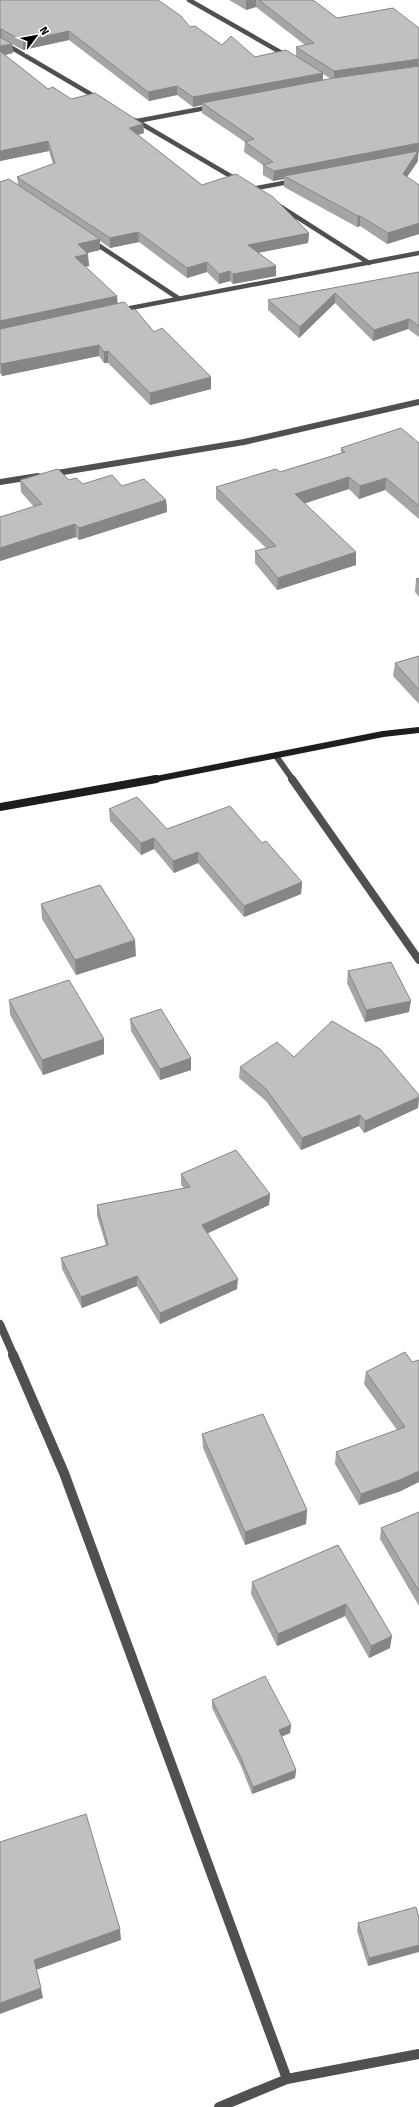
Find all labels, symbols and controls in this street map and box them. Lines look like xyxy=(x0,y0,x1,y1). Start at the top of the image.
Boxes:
north arrow xyxy=(16,16,56,56)
text: N xyxy=(37,24,52,38)

